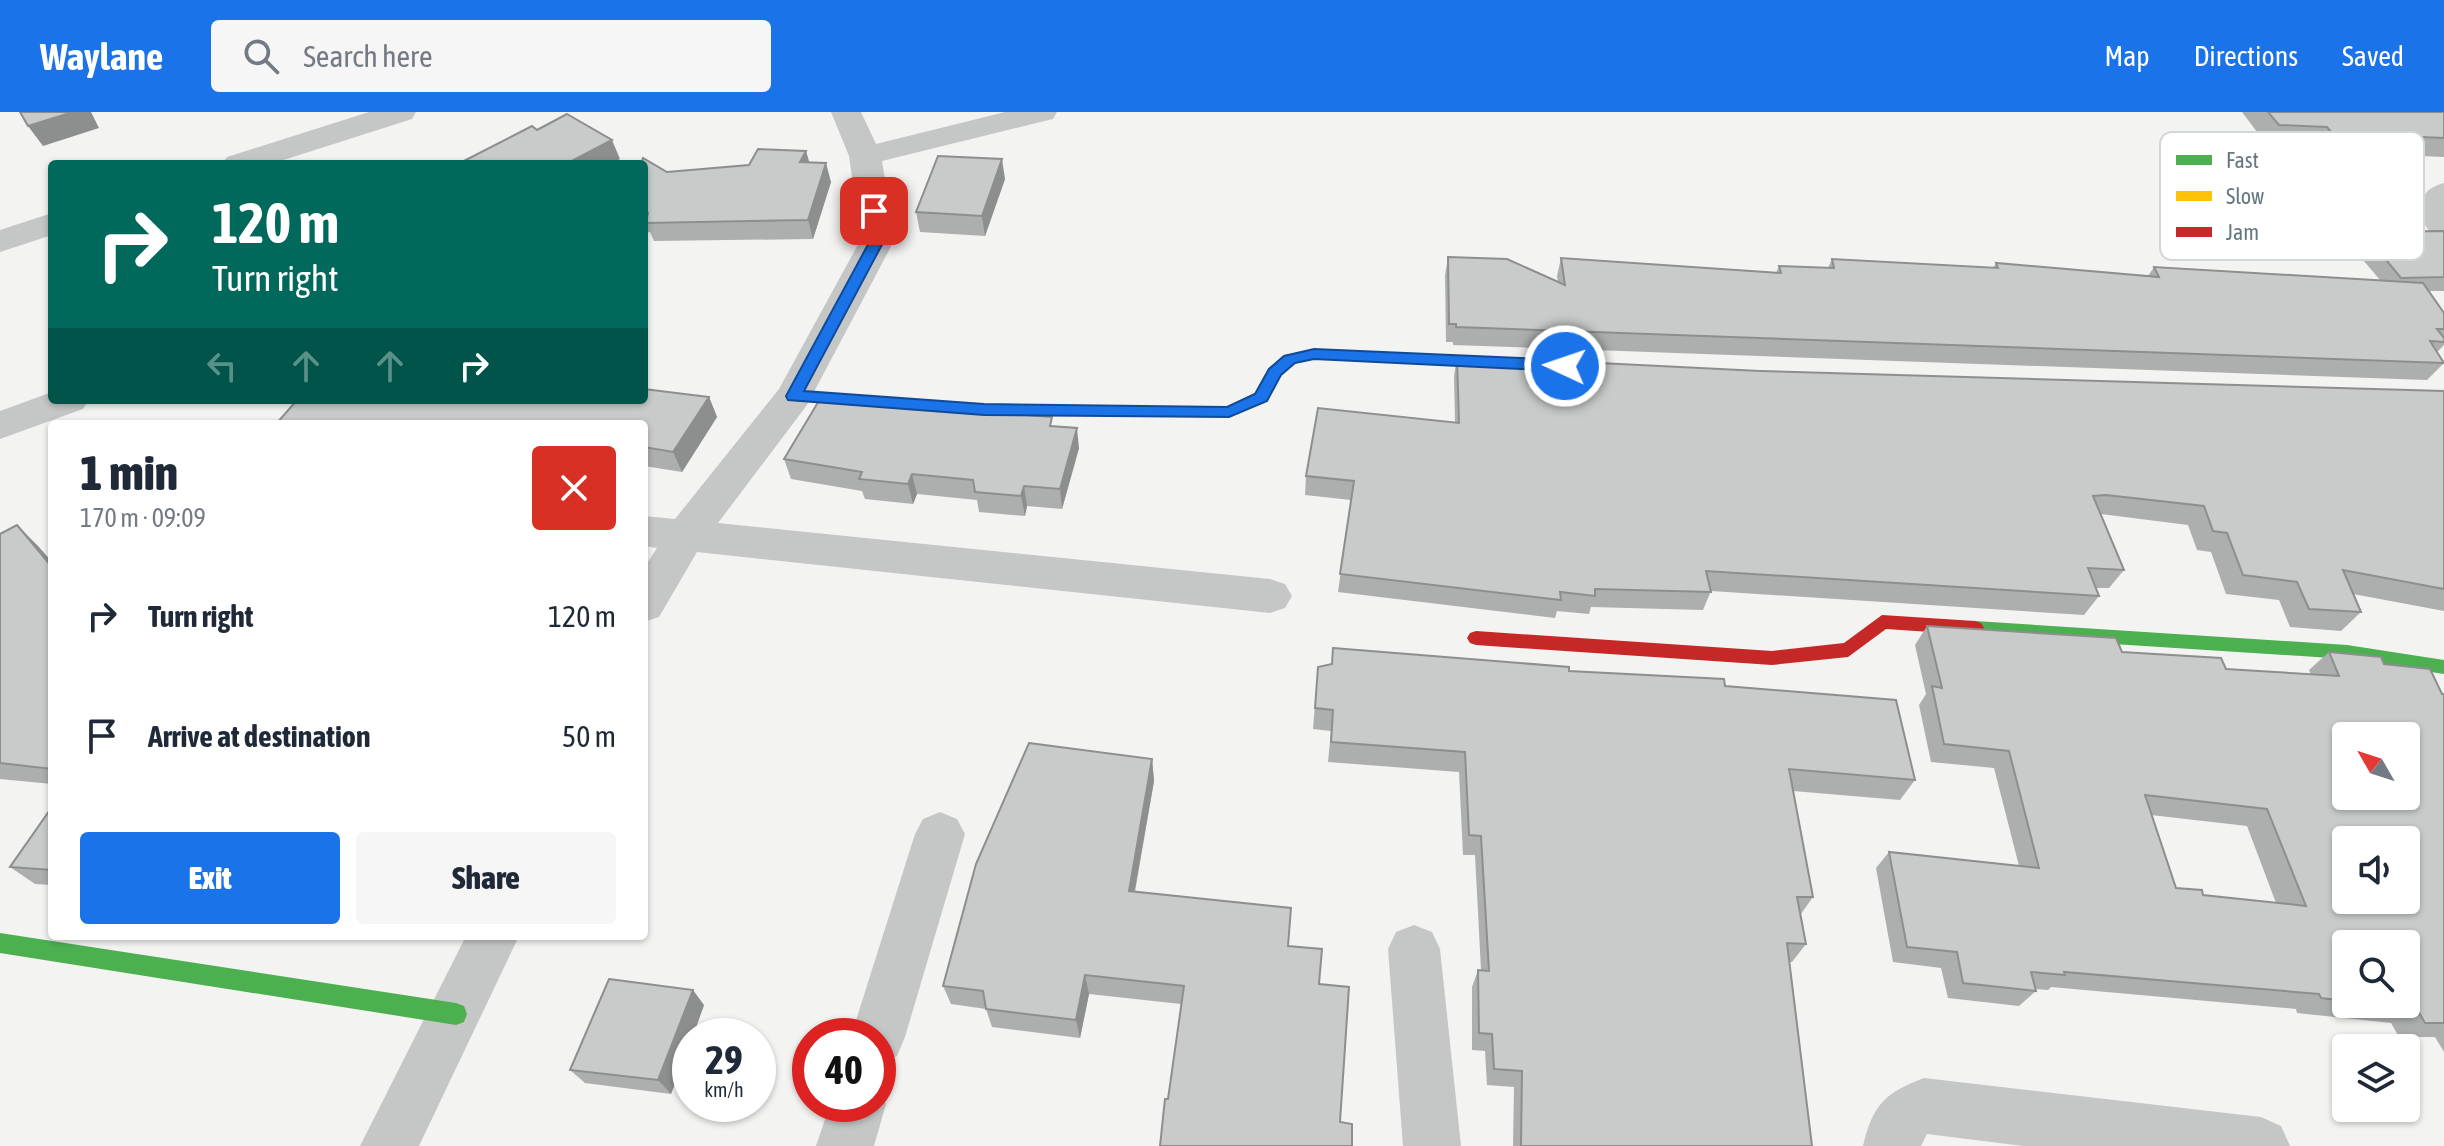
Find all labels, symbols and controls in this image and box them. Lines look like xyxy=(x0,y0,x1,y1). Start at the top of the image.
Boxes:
search box xyxy=(211,20,771,92)
icon: search xyxy=(239,34,283,78)
text: Waylane xyxy=(40,35,163,78)
text: Search here xyxy=(303,39,433,73)
text: Map xyxy=(2105,40,2150,72)
text: Directions xyxy=(2194,40,2298,72)
text: Saved xyxy=(2342,40,2404,72)
legend xyxy=(2160,132,2424,260)
text: Fast xyxy=(2226,147,2259,173)
pin xyxy=(840,177,908,245)
text: Slow xyxy=(2226,183,2264,209)
icon: arrive xyxy=(852,189,896,233)
text: 120 m xyxy=(212,191,339,255)
icon: right xyxy=(80,192,184,296)
text: Jam xyxy=(2226,219,2259,245)
text: Turn right xyxy=(212,257,339,299)
position arrow xyxy=(1523,324,1607,408)
icon: left xyxy=(200,344,244,388)
icon: ahead xyxy=(284,344,328,388)
icon: ahead xyxy=(368,344,412,388)
icon: right xyxy=(452,344,496,388)
text: 1 min xyxy=(80,445,178,500)
button: close xyxy=(532,446,616,530)
text: 170 m · 09:09 xyxy=(80,503,206,533)
icon: right xyxy=(80,594,124,638)
text: Turn right xyxy=(148,599,254,633)
text: 120 m xyxy=(548,599,616,633)
icon: arrive xyxy=(80,714,124,758)
text: Arrive at destination xyxy=(148,719,370,753)
text: 50 m xyxy=(562,719,616,753)
north arrow xyxy=(2332,722,2420,810)
map controls xyxy=(2332,722,2420,1122)
button: sound xyxy=(2332,826,2420,914)
button: Exit xyxy=(80,832,340,924)
button: Share xyxy=(356,832,616,924)
button: search xyxy=(2332,930,2420,1018)
speed limit sign: 40 xyxy=(792,1018,896,1122)
button: layers xyxy=(2332,1034,2420,1122)
text: 29 xyxy=(705,1037,743,1082)
text: km/h xyxy=(704,1078,744,1101)

